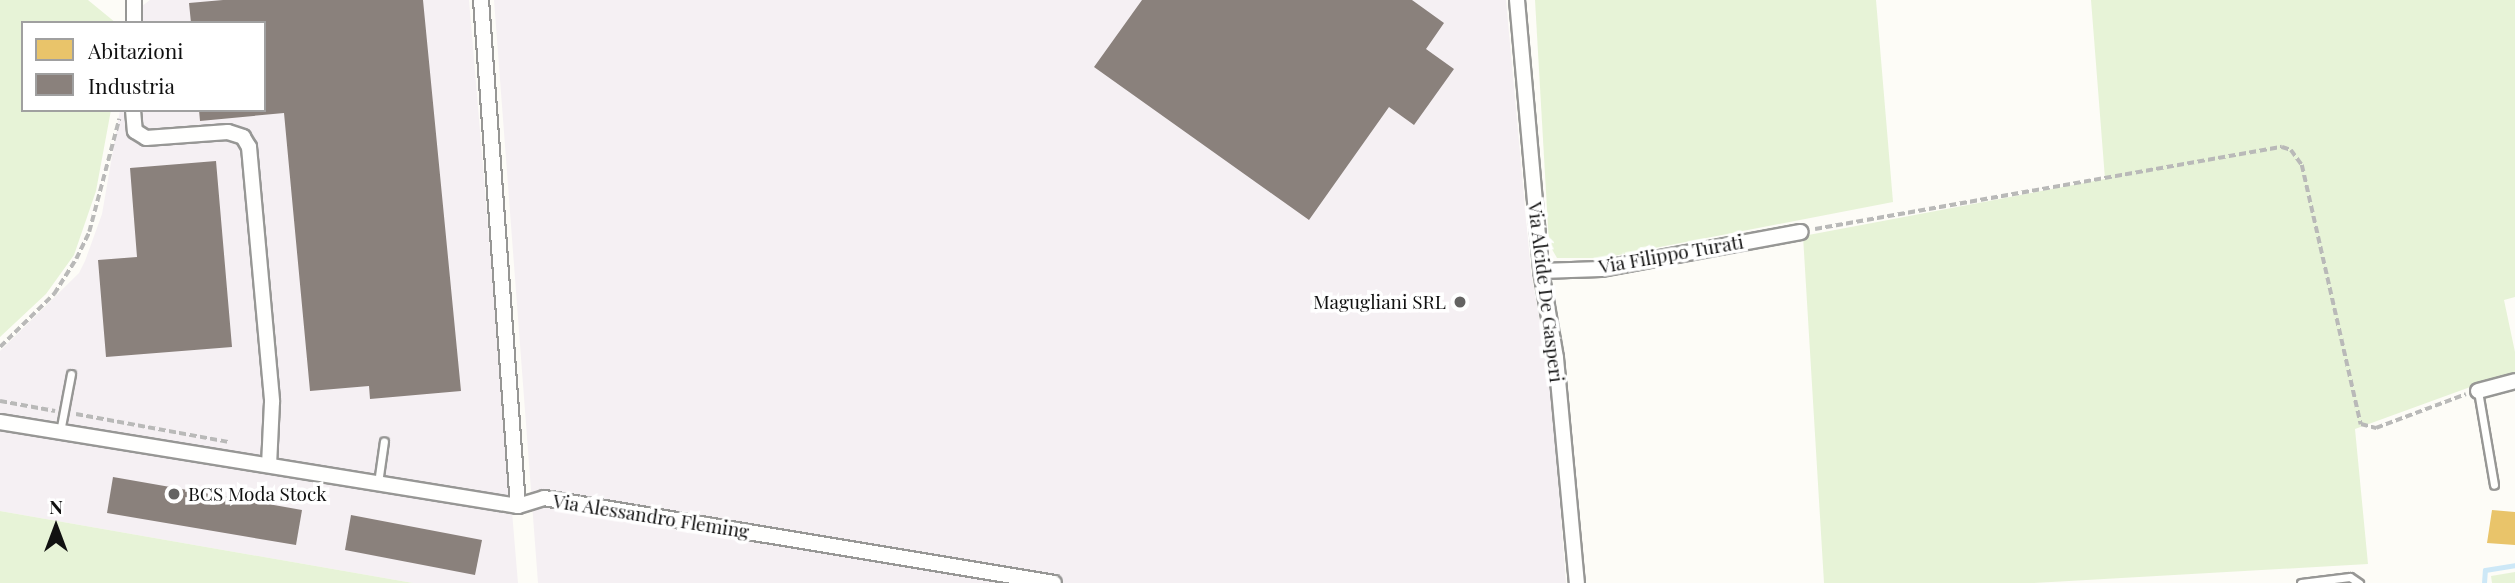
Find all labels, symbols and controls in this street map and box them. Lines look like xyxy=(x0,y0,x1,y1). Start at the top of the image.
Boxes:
legend xyxy=(21,21,266,112)
text: Abitazioni xyxy=(88,36,183,64)
text: Industria xyxy=(88,71,175,99)
street label: Via Alcide De Gasperi xyxy=(1524,200,1568,384)
street label: Via Filippo Turati xyxy=(1596,230,1746,278)
place label: Magugliani SRL xyxy=(1313,291,1446,313)
marker: Magugliani SRL xyxy=(1452,294,1468,310)
place label: BCS Moda Stock xyxy=(188,483,327,505)
marker: BCS Moda Stock xyxy=(166,486,182,502)
street label: Via Alessandro Fleming xyxy=(551,489,751,543)
north arrow xyxy=(21,492,91,562)
text: N xyxy=(49,493,63,519)

